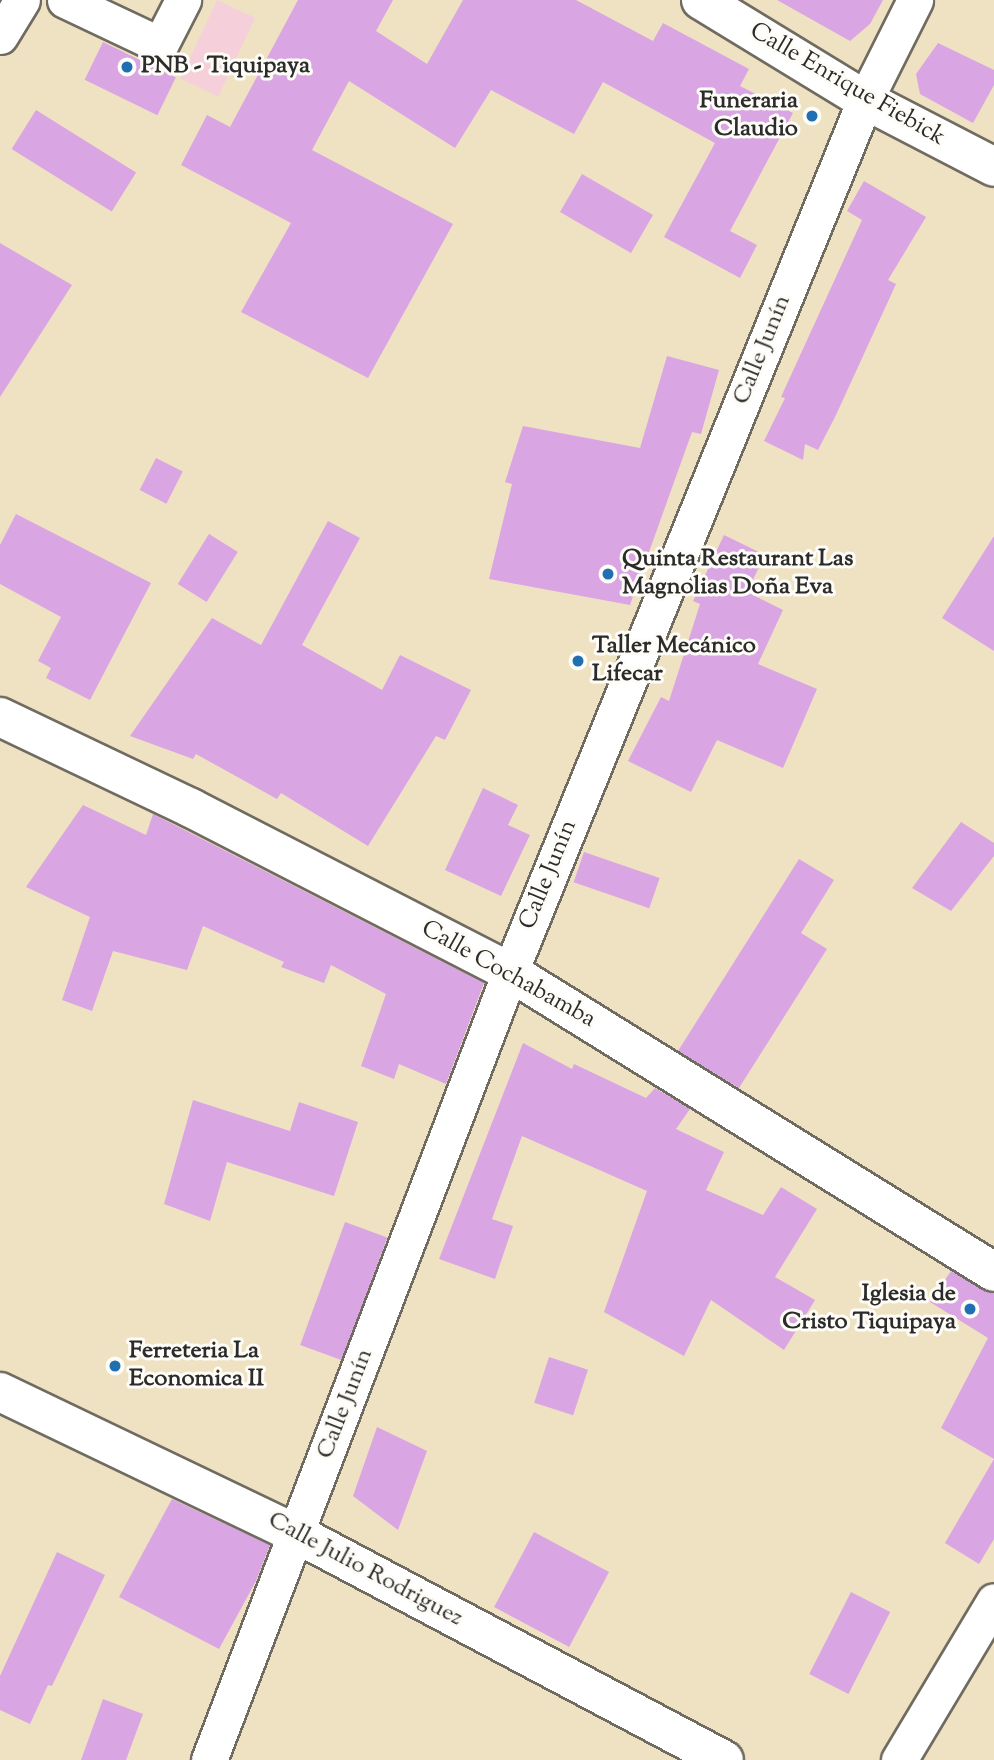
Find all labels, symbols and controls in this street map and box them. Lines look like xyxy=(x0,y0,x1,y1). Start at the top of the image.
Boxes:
street label: Calle Enrique Fiebick xyxy=(744,17,950,153)
place label: PNB - Tiquipaya xyxy=(141,53,310,81)
marker: PNB - Tiquipaya xyxy=(119,59,135,75)
place label: Funeraria Claudio xyxy=(700,88,798,144)
marker: Funeraria Claudio xyxy=(804,108,820,124)
street label: Calle Junín xyxy=(728,291,798,409)
place label: Quinta Restaurant Las Magnolias Doña Eva xyxy=(622,546,853,602)
marker: Quinta Restaurant Las Magnolias Doña Eva xyxy=(600,566,616,582)
place label: Taller Mecánico Lifecar xyxy=(592,633,756,689)
marker: Taller Mecánico Lifecar xyxy=(570,653,586,669)
street label: Calle Junín xyxy=(514,816,584,934)
street label: Calle Cochabamba xyxy=(416,915,600,1035)
place label: Iglesia de Cristo Tiquipaya xyxy=(782,1281,956,1337)
marker: Iglesia de Cristo Tiquipaya xyxy=(962,1301,978,1317)
place label: Ferreteria La Economica II xyxy=(129,1338,264,1394)
street label: Calle Junín xyxy=(312,1345,380,1463)
marker: Ferreteria La Economica II xyxy=(107,1358,123,1374)
street label: Calle Julio Rodriguez xyxy=(263,1506,467,1634)

